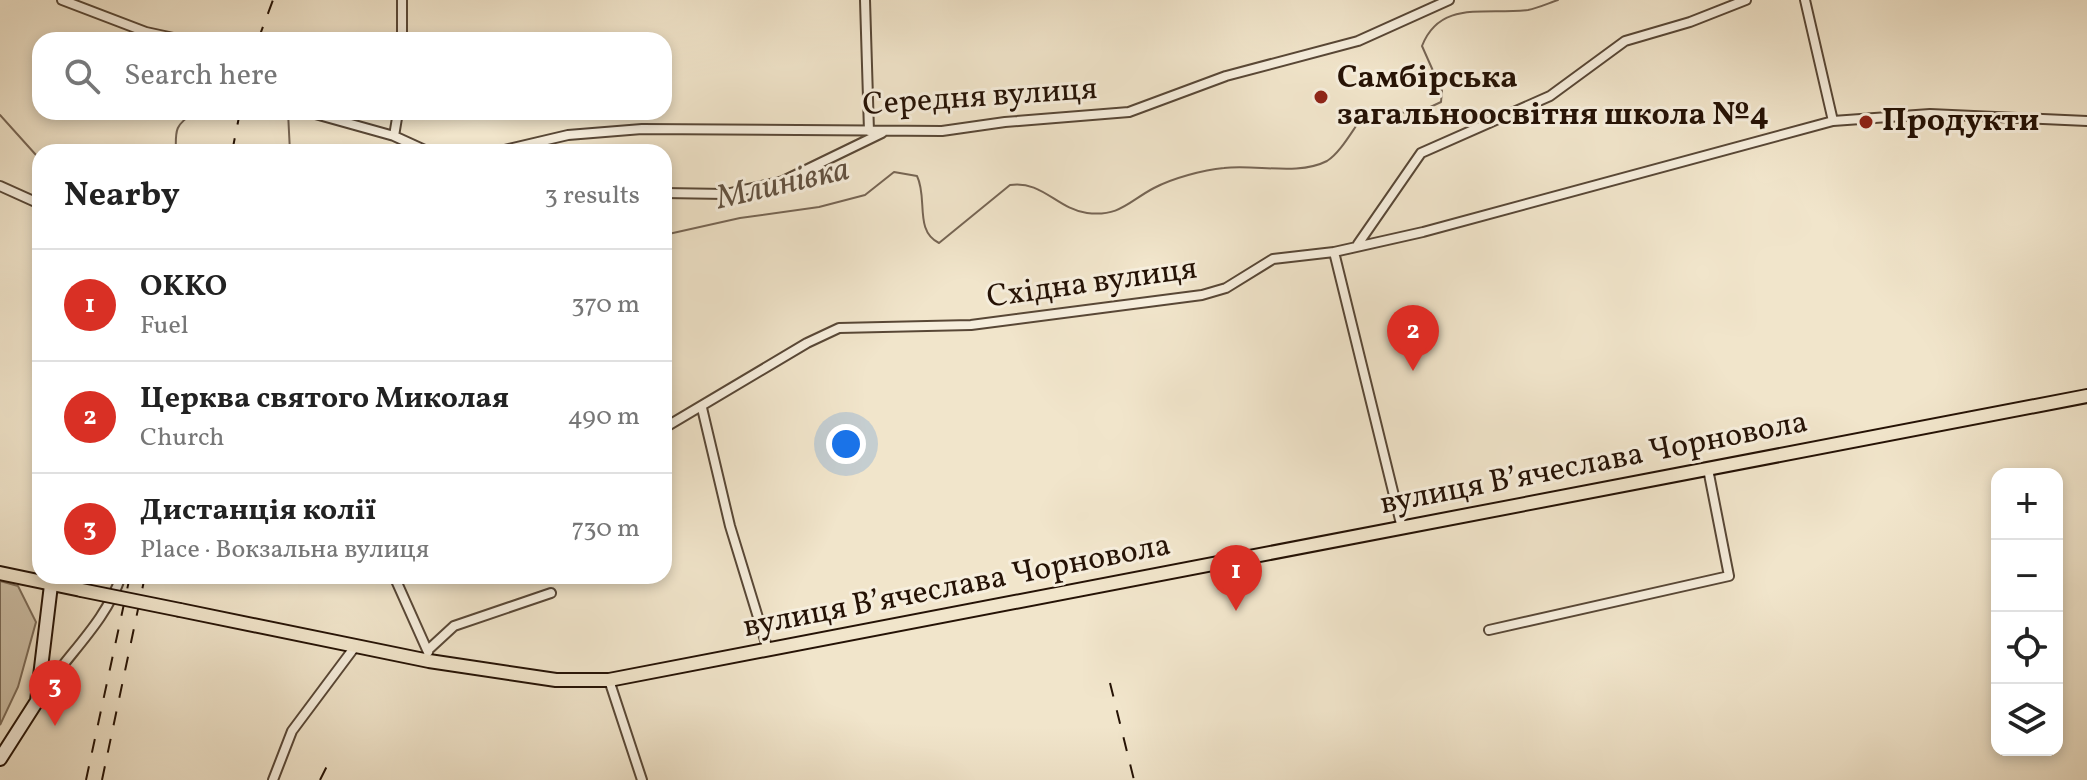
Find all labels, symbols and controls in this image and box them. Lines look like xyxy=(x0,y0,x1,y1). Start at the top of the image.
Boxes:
search box xyxy=(32,32,672,120)
icon: search xyxy=(60,54,104,98)
text: Search here xyxy=(124,55,278,97)
place label: Самбірська загальноосвітня школа №4 xyxy=(1337,57,1769,138)
street label: Середня вулиця xyxy=(861,68,1099,128)
marker: Самбірська загальноосвітня школа №4 xyxy=(1312,88,1330,106)
place label: Продукти xyxy=(1882,100,2039,144)
marker: Продукти xyxy=(1857,113,1875,131)
water label: Млинівка xyxy=(711,147,854,223)
text: Nearby xyxy=(64,173,180,220)
text: 3 results xyxy=(544,178,640,214)
street label: Східна вулиця xyxy=(984,247,1200,321)
text: OKKO xyxy=(140,266,227,308)
text: 1 xyxy=(85,287,95,323)
text: 370 m xyxy=(571,287,640,323)
pin: 2 xyxy=(1387,305,1439,371)
text: Fuel xyxy=(140,308,189,344)
text: Церква святого Миколая xyxy=(140,378,509,420)
text: 2 xyxy=(83,399,97,435)
text: 490 m xyxy=(567,399,640,435)
street label: вулиця Вʼячеслава Чорновола xyxy=(1376,401,1812,527)
text: Church xyxy=(140,420,225,456)
your location xyxy=(826,424,866,464)
map controls xyxy=(1991,468,2063,756)
button: + xyxy=(1991,468,2063,540)
text: Дистанція колії xyxy=(140,490,376,532)
text: 3 xyxy=(83,511,97,547)
text: 730 m xyxy=(572,511,640,547)
street label: вулиця Вʼячеслава Чорновола xyxy=(739,524,1175,650)
text: Place · Вокзальна вулиця xyxy=(140,532,429,568)
button: − xyxy=(1991,540,2063,612)
pin: 1 xyxy=(1210,545,1262,611)
button: locate xyxy=(1991,612,2063,684)
pin: 3 xyxy=(29,660,81,726)
button: layers xyxy=(1991,684,2063,756)

